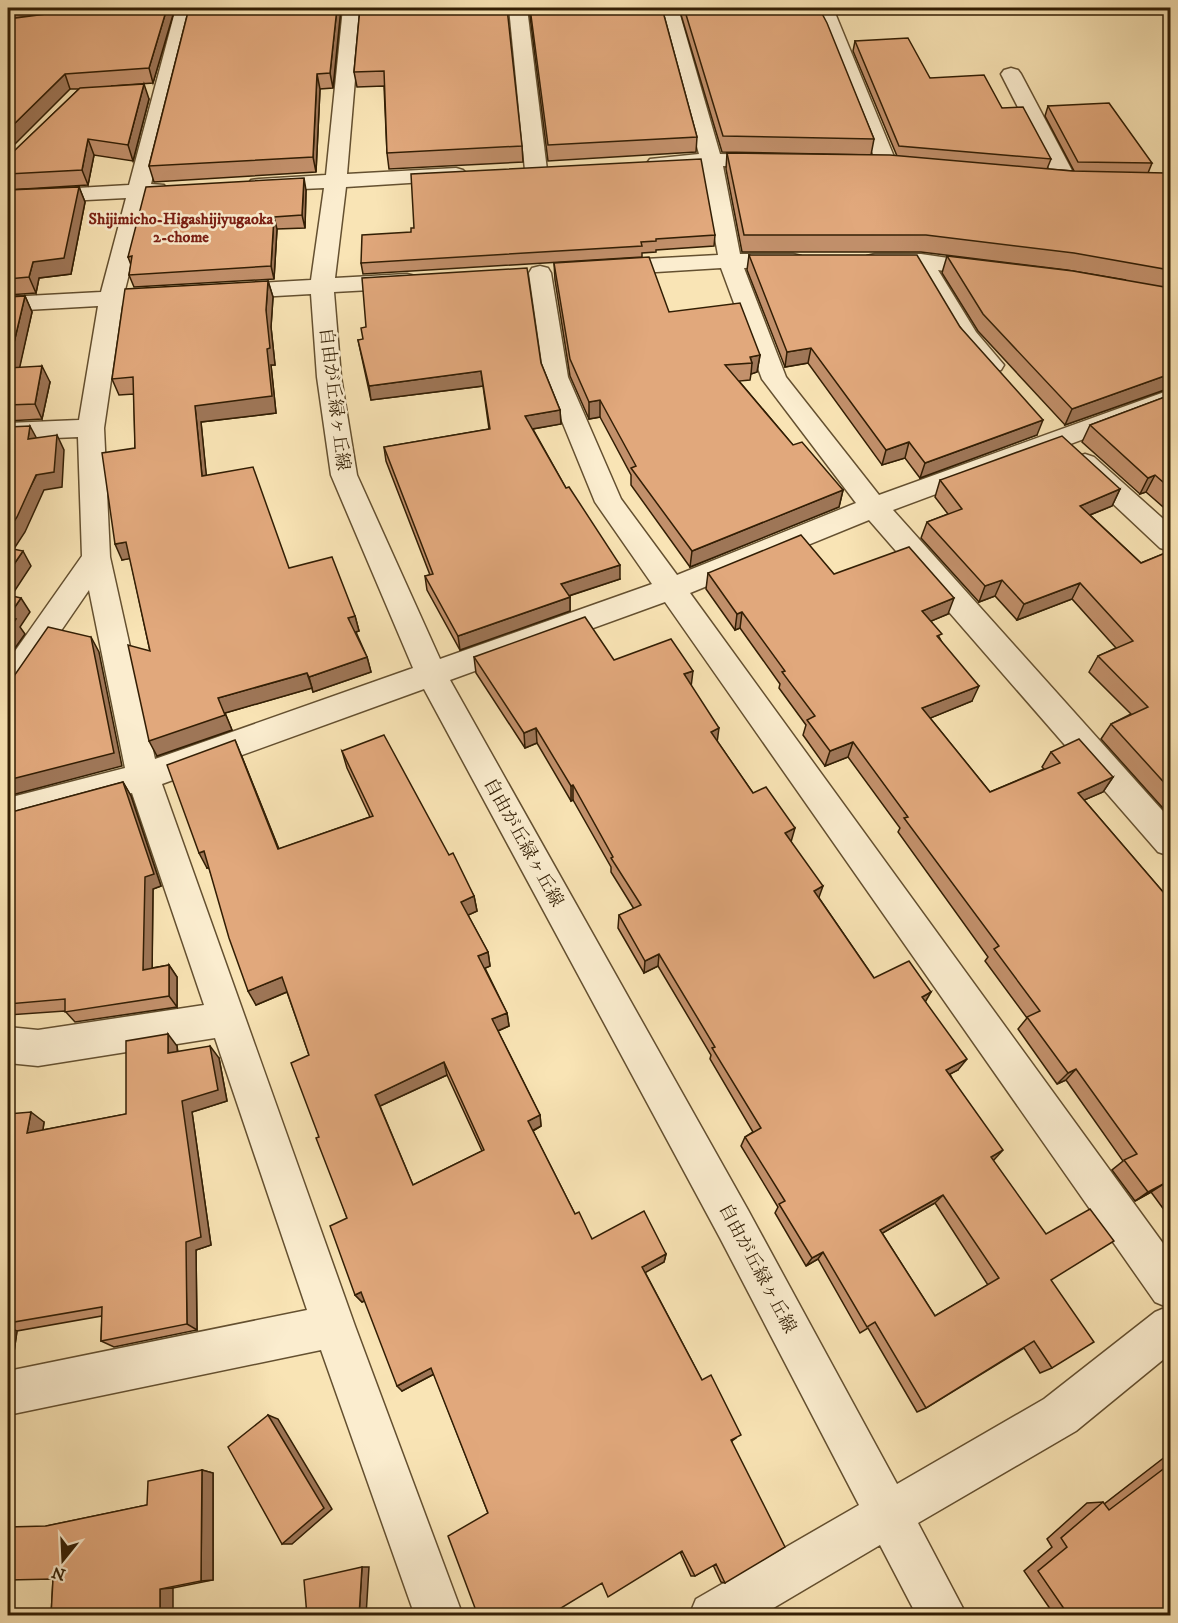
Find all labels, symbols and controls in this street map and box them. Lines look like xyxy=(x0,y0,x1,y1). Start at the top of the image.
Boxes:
district label: Shijimicho-Higashijiyugaoka 2-chome xyxy=(89,209,275,247)
street label: 自由が丘緑ヶ丘線 xyxy=(314,326,354,472)
street label: 自由が丘緑ヶ丘線 xyxy=(479,774,568,911)
street label: 自由が丘緑ヶ丘線 xyxy=(714,1200,801,1337)
north arrow xyxy=(33,1530,93,1590)
text: N xyxy=(49,1562,68,1585)

